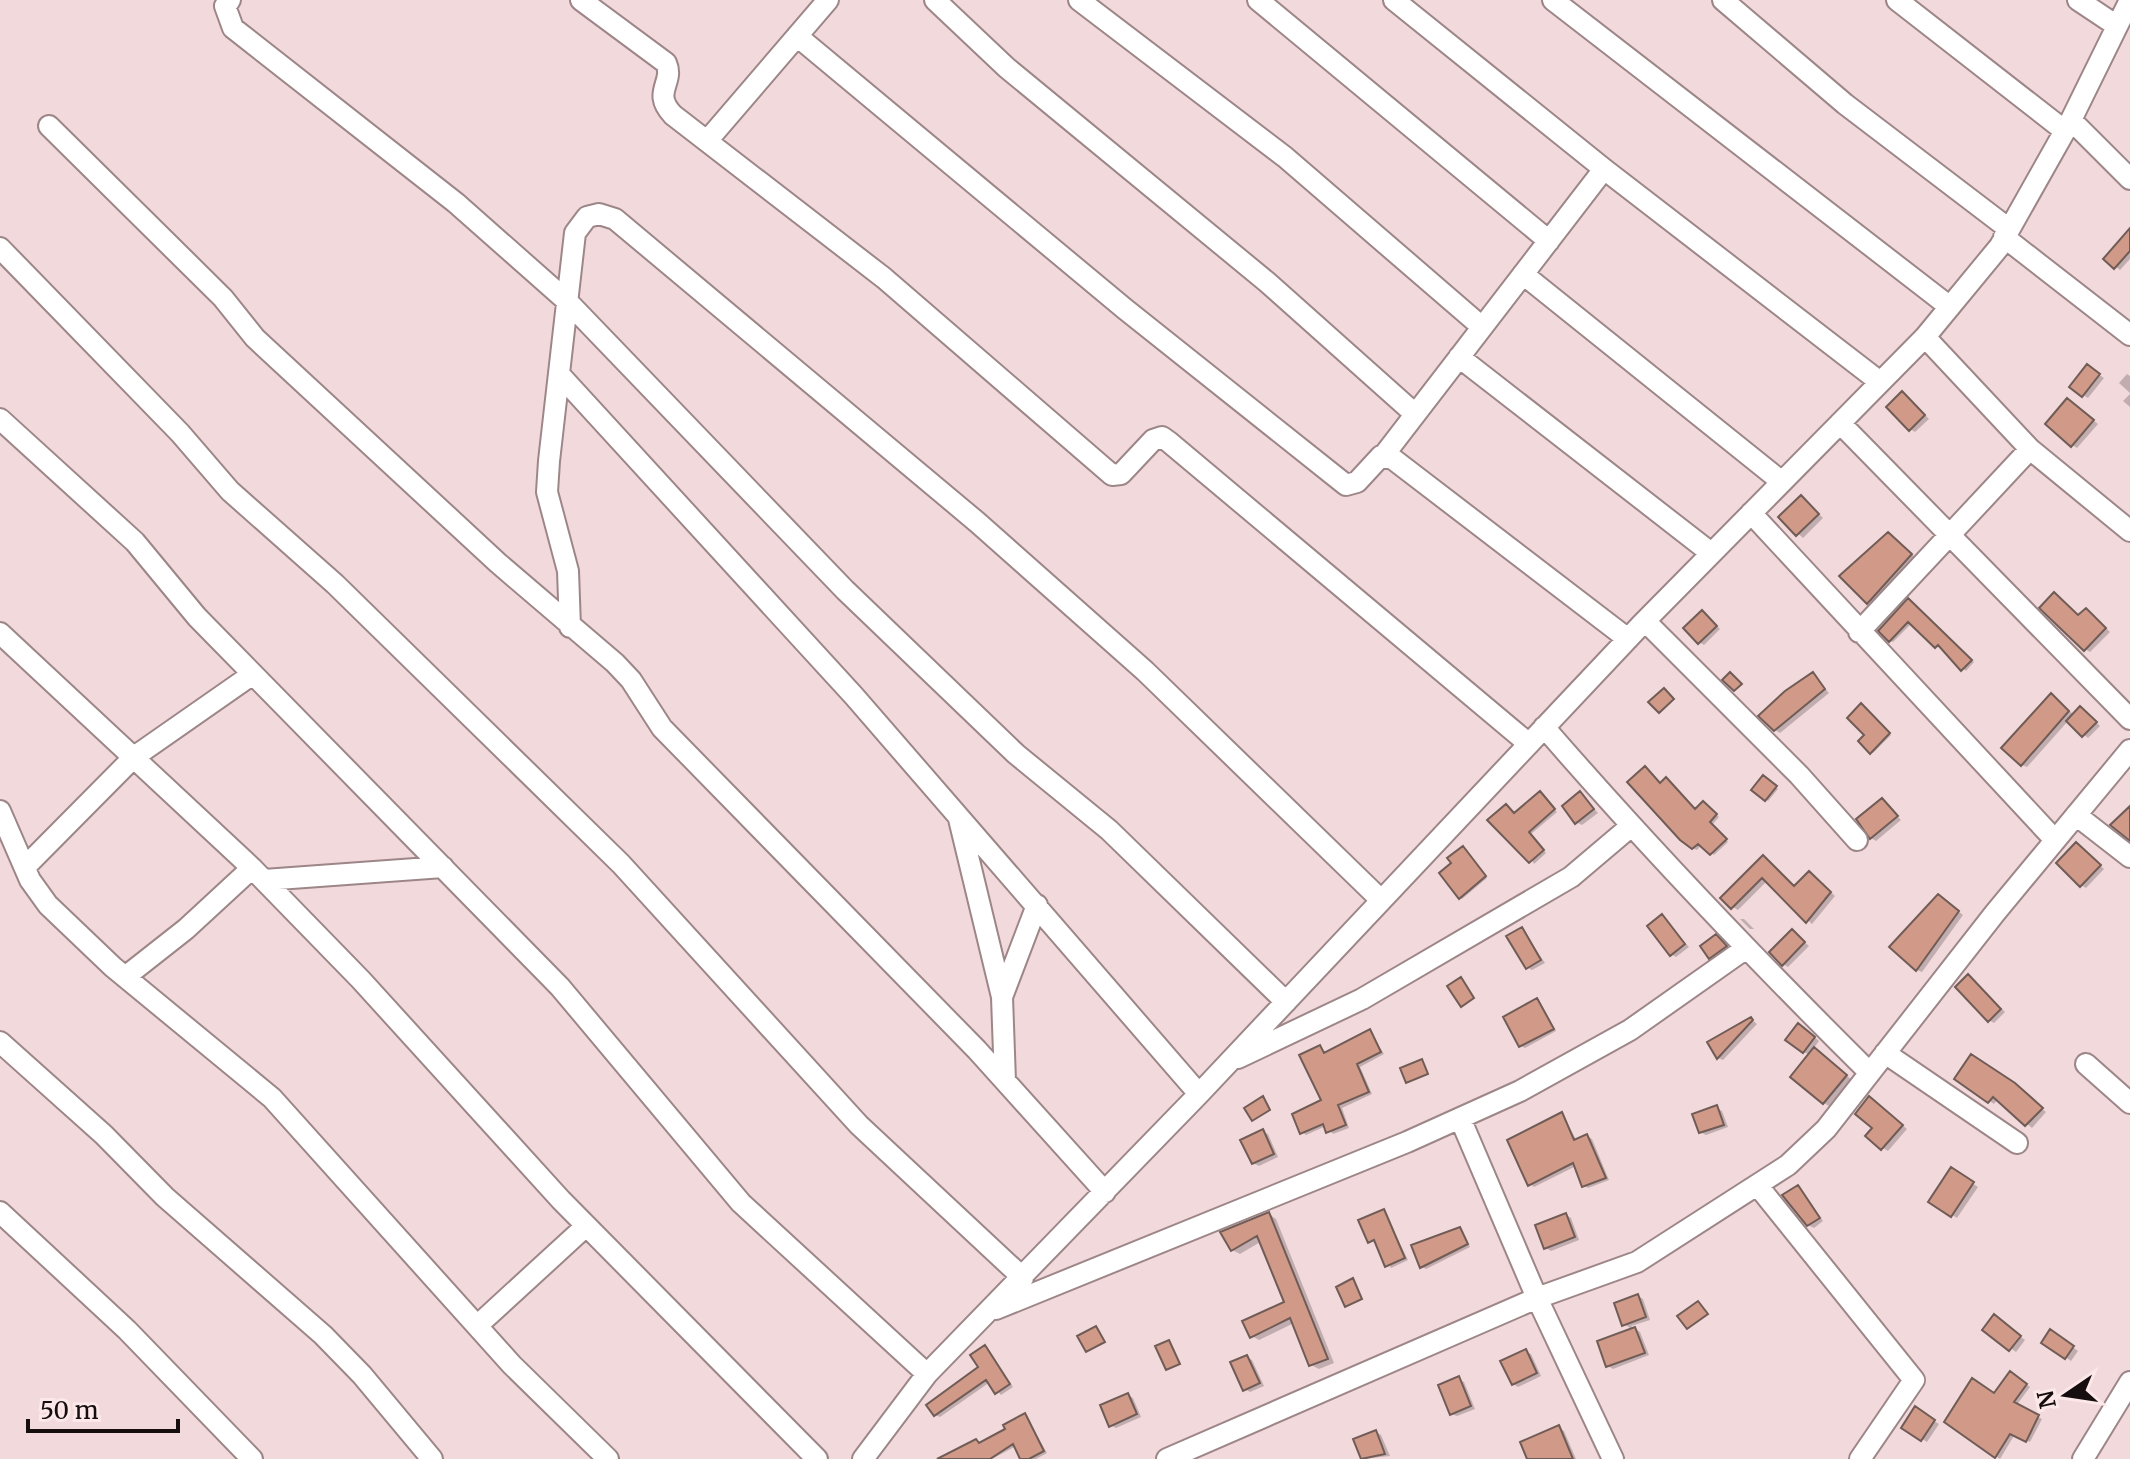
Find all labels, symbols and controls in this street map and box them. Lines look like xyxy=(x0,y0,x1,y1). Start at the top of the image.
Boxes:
north arrow xyxy=(2026,1355,2106,1435)
scale bar xyxy=(28,1383,178,1433)
text: N xyxy=(2031,1387,2062,1411)
text: 50 m xyxy=(40,1395,99,1426)

